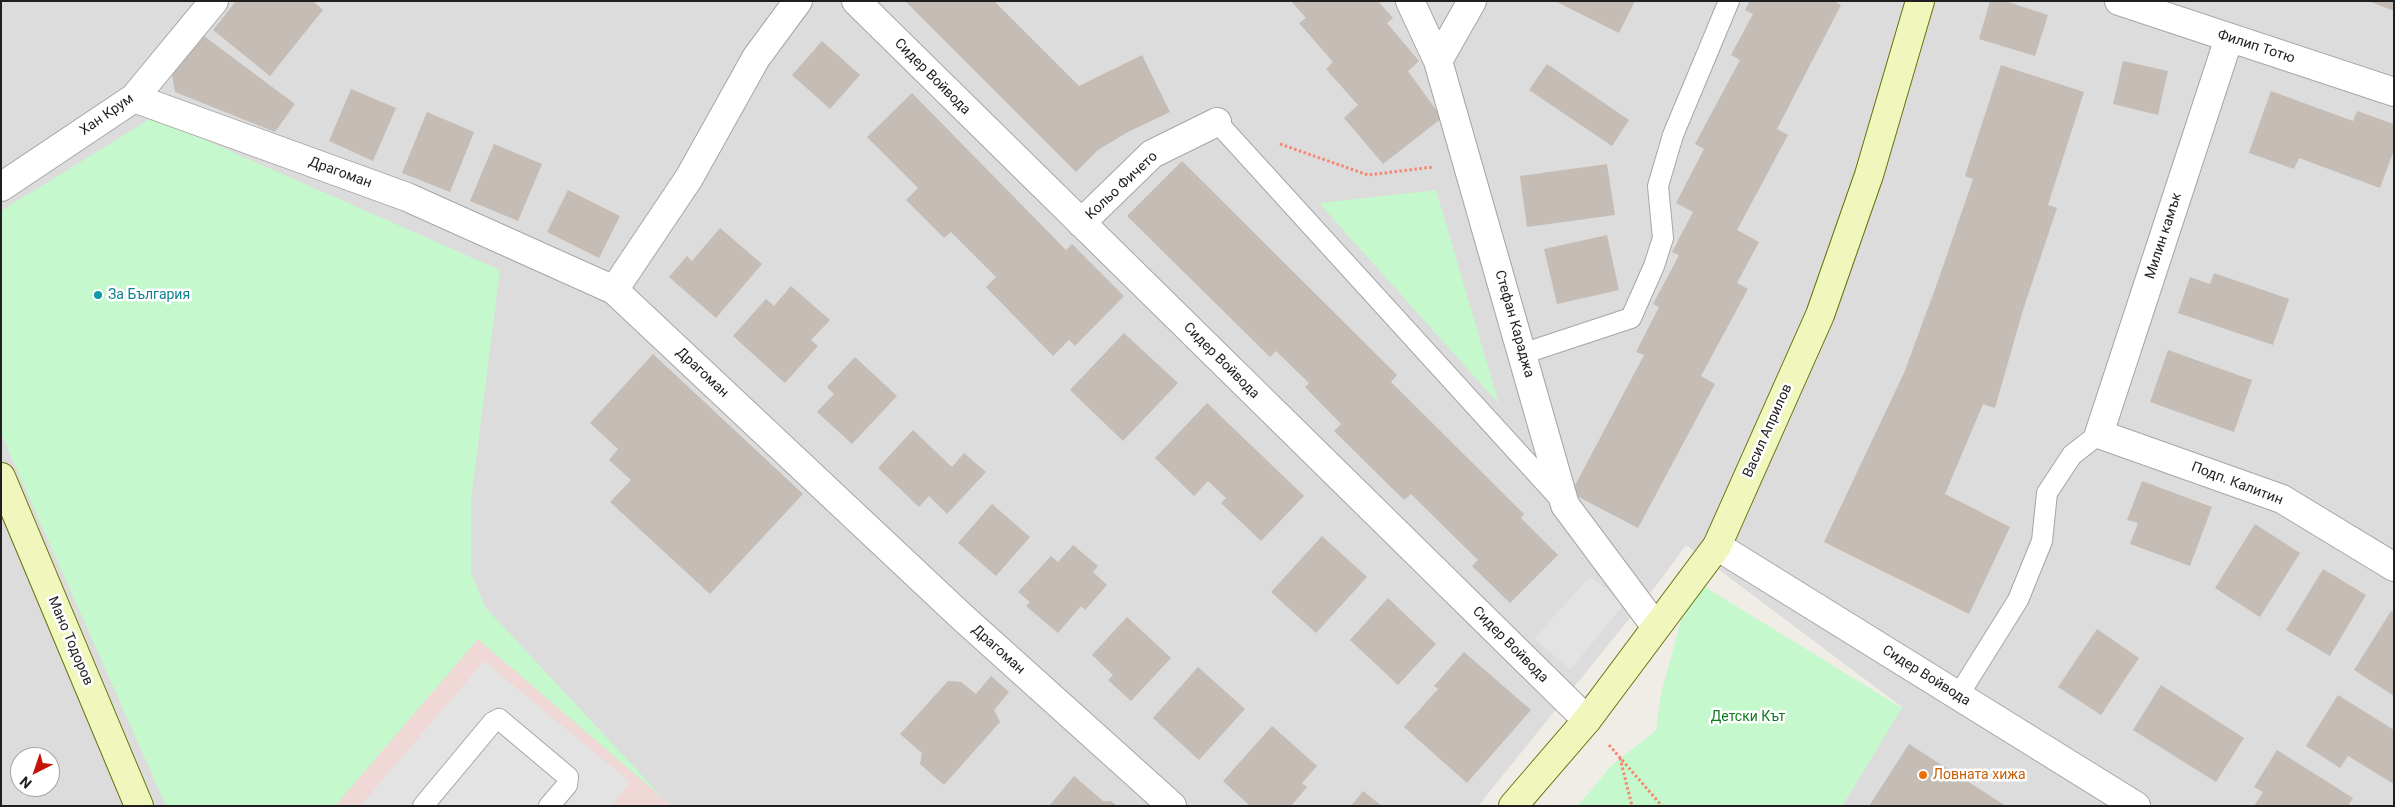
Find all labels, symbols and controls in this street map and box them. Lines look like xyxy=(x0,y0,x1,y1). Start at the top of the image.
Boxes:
street label: Филип Тотю xyxy=(2215,27,2297,67)
street label: Сидер Войвода xyxy=(890,35,974,119)
street label: Хан Крум xyxy=(77,90,137,140)
street label: Кольо Фичето xyxy=(1083,148,1161,224)
street label: Драгоман xyxy=(306,154,374,192)
street label: Милин камък xyxy=(2142,191,2186,281)
street label: Стефан Караджа xyxy=(1491,268,1537,380)
place label: За България xyxy=(108,287,190,303)
marker: За България xyxy=(92,289,104,301)
street label: Сидер Войвода xyxy=(1179,319,1263,403)
street label: Драгоман xyxy=(672,344,732,402)
street label: Васил Априлов xyxy=(1740,382,1796,480)
street label: Подп. Калитин xyxy=(2189,459,2285,509)
street label: Мано Тодоров xyxy=(44,594,96,688)
street label: Сидер Войвода xyxy=(1468,603,1552,687)
street label: Драгоман xyxy=(968,622,1028,678)
street label: Сидер Войвода xyxy=(1879,642,1973,710)
park label: Детски Кът xyxy=(1711,709,1785,725)
north arrow xyxy=(10,747,60,797)
place label: Ловната хижа xyxy=(1933,767,2026,783)
marker: Ловната хижа xyxy=(1917,769,1929,781)
text: N xyxy=(17,773,35,792)

